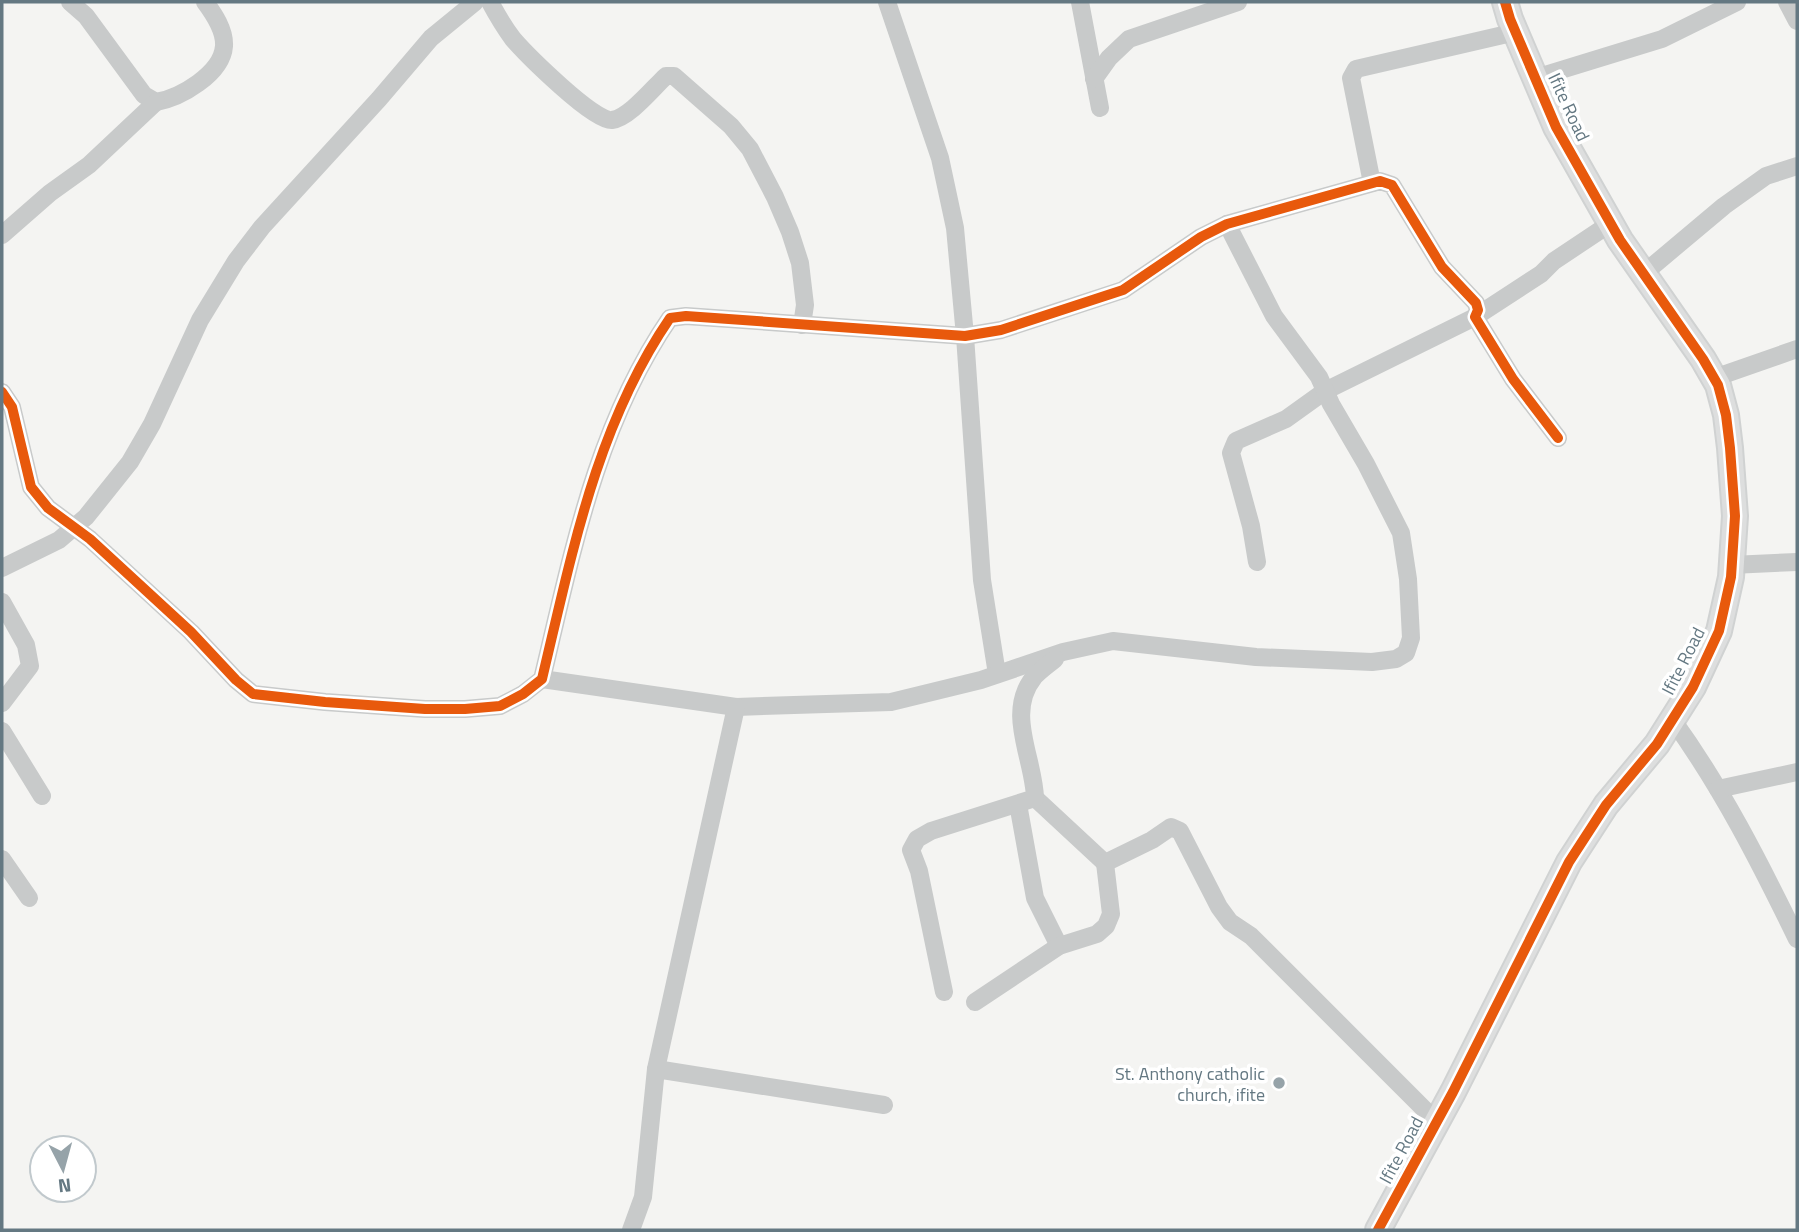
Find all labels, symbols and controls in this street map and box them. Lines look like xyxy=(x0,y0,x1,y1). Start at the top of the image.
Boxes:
street label: Ifite Road xyxy=(1541,68,1597,146)
street label: Ifite Road xyxy=(1654,622,1712,700)
place label: St. Anthony catholic church, ifite xyxy=(1115,1060,1265,1108)
marker: St. Anthony catholic church, ifite xyxy=(1271,1075,1287,1091)
street label: Ifite Road xyxy=(1372,1112,1430,1188)
north arrow xyxy=(28,1134,98,1204)
text: N xyxy=(57,1171,73,1202)

